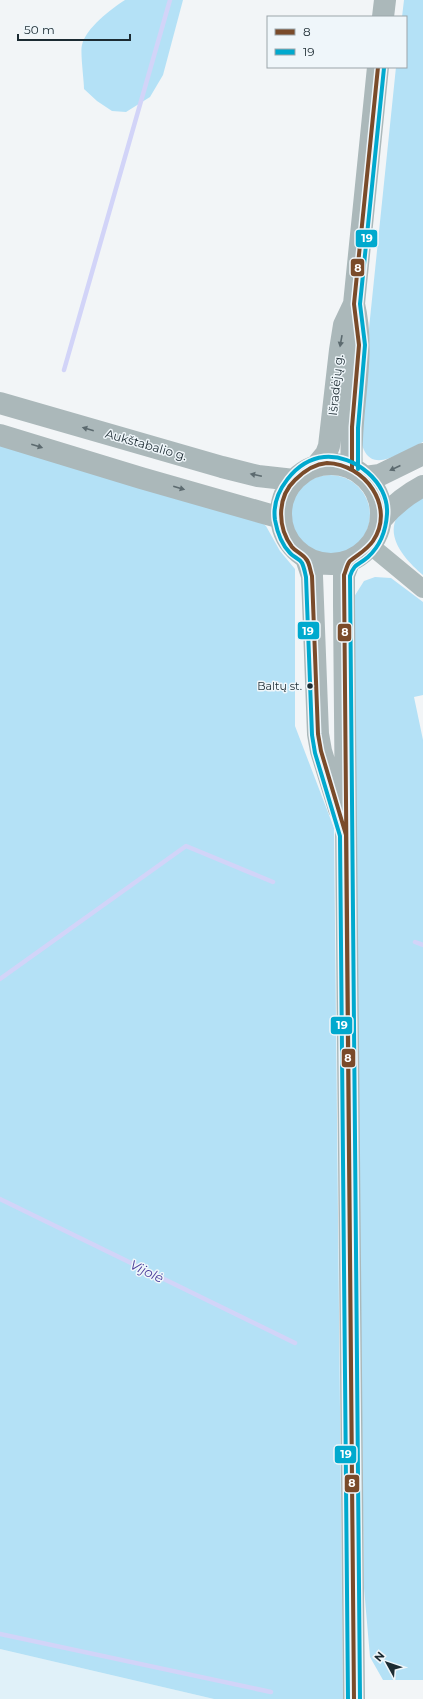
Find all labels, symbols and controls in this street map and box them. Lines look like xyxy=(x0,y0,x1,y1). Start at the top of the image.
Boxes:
scale bar xyxy=(18,16,130,42)
legend xyxy=(267,16,407,68)
text: 50 m xyxy=(24,22,55,37)
text: 8 xyxy=(303,24,311,39)
text: 19 xyxy=(303,44,315,59)
line badge: 19 xyxy=(355,229,378,248)
text: 19 xyxy=(361,231,373,245)
line badge: 8 xyxy=(350,258,365,277)
text: 8 xyxy=(354,261,362,275)
one-way arrow xyxy=(338,335,344,347)
street label: Išradėjų g. xyxy=(325,354,346,416)
one-way arrow xyxy=(82,426,94,432)
street label: Aukštabalio g. xyxy=(104,426,189,463)
one-way arrow xyxy=(32,443,44,449)
one-way arrow xyxy=(389,465,401,471)
one-way arrow xyxy=(249,472,262,478)
one-way arrow xyxy=(173,485,185,491)
line badge: 19 xyxy=(297,621,320,640)
line badge: 8 xyxy=(337,623,352,642)
text: 19 xyxy=(302,624,314,638)
text: 8 xyxy=(341,625,349,639)
place label: Baltų st. xyxy=(257,679,302,693)
marker: Baltų st. xyxy=(305,681,315,691)
line badge: 19 xyxy=(330,1016,353,1035)
text: 19 xyxy=(336,1018,348,1032)
line badge: 8 xyxy=(341,1048,356,1068)
text: 8 xyxy=(344,1051,352,1065)
water label: Vijolė xyxy=(128,1256,167,1286)
line badge: 19 xyxy=(334,1445,357,1464)
text: 19 xyxy=(340,1447,352,1461)
line badge: 8 xyxy=(344,1474,360,1493)
text: 8 xyxy=(348,1476,356,1490)
north arrow xyxy=(367,1643,407,1683)
text: N xyxy=(371,1649,388,1664)

